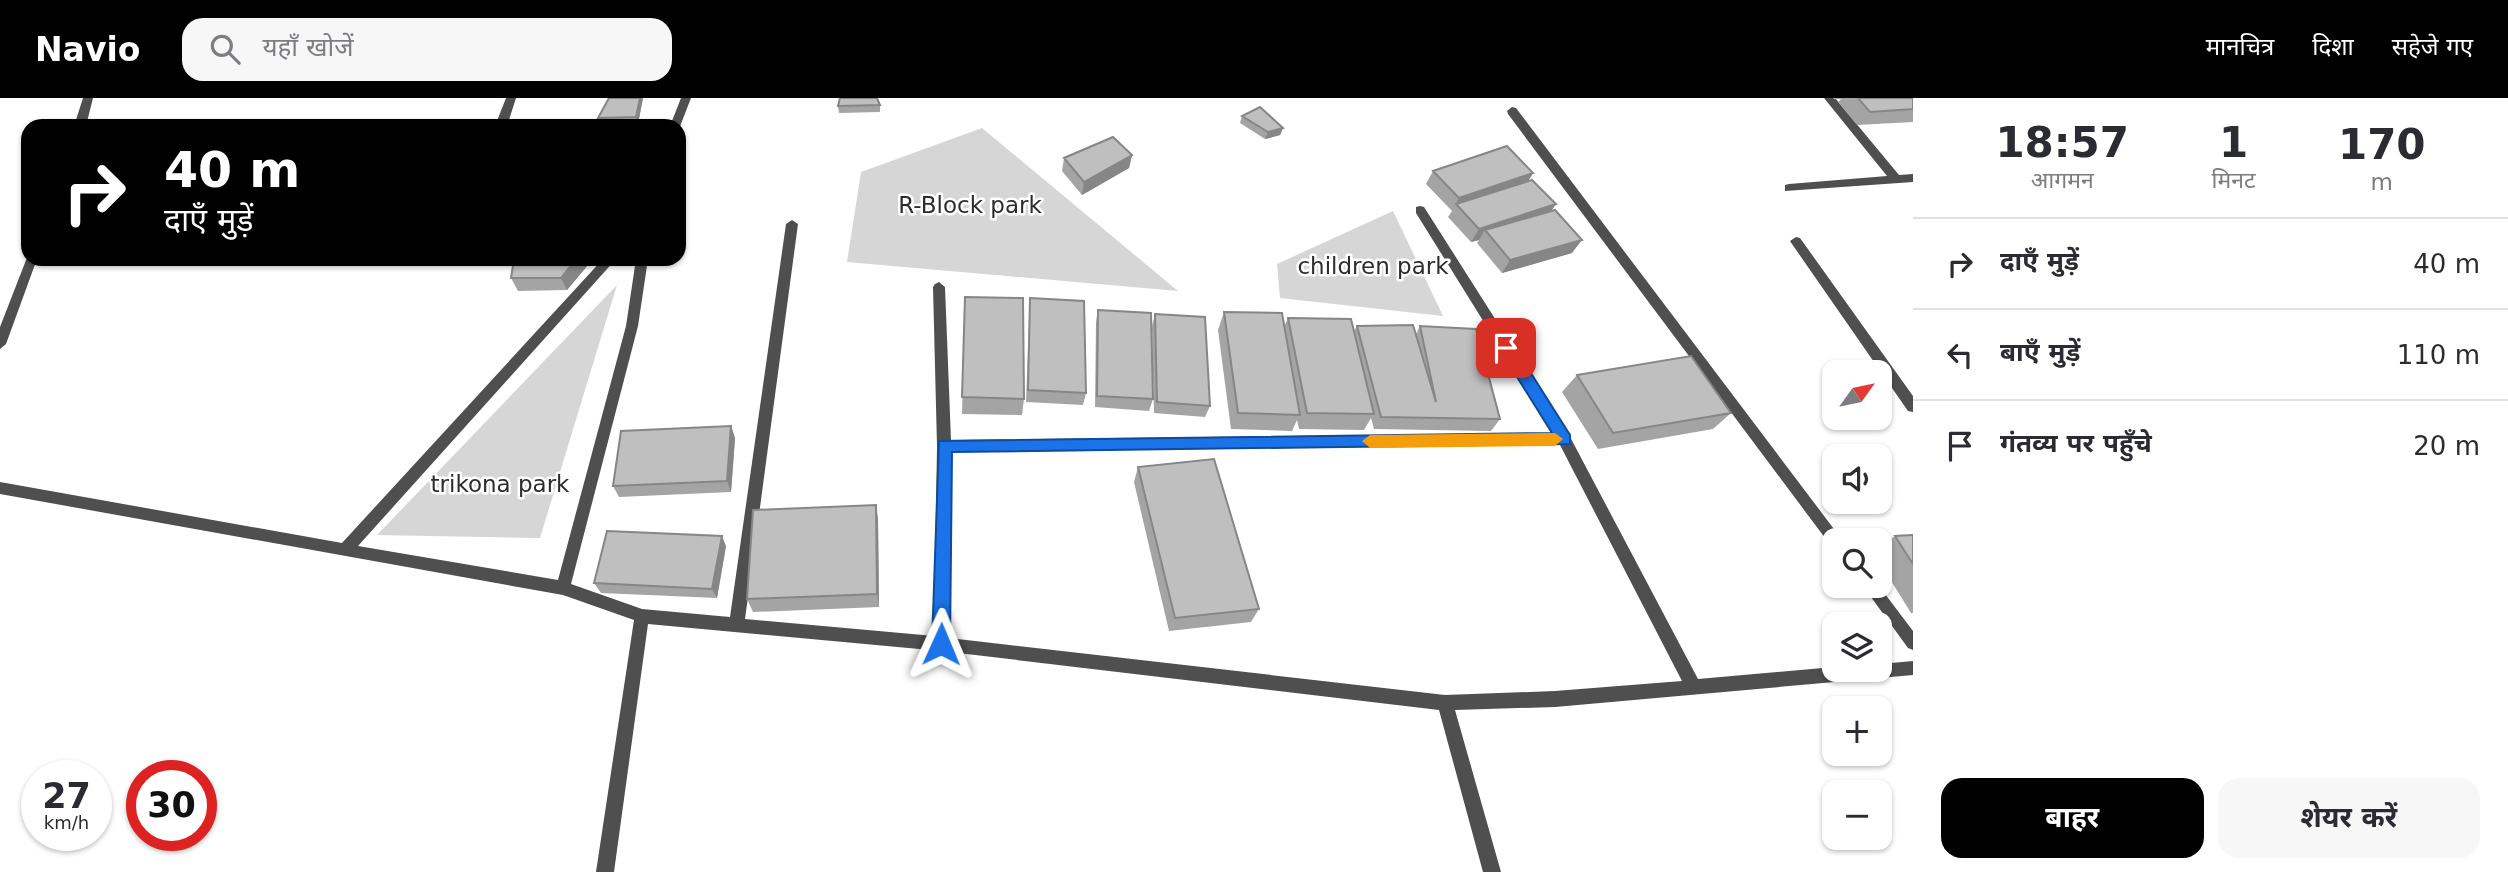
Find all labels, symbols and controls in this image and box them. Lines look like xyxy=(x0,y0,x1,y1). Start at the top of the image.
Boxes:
search box xyxy=(182,18,672,81)
text: Navio xyxy=(35,30,140,69)
icon: search xyxy=(206,30,244,68)
text: यहाँ खोजें xyxy=(262,32,354,62)
text: मानचित्र xyxy=(2206,33,2274,61)
text: दिशा xyxy=(2312,33,2354,61)
text: सहेजे गए xyxy=(2392,33,2473,61)
text: 18:57 xyxy=(1995,118,2129,167)
text: 1 xyxy=(2219,118,2248,167)
text: 170 xyxy=(2338,120,2426,169)
text: 40 m xyxy=(164,142,300,199)
icon: right xyxy=(49,147,140,238)
text: आगमन xyxy=(2031,167,2094,193)
text: मिनट xyxy=(2211,167,2256,193)
text: m xyxy=(2371,169,2393,195)
park label: R-Block park xyxy=(898,192,1042,218)
text: दाएँ मुड़ें xyxy=(164,201,253,239)
icon: right xyxy=(1941,245,1979,283)
text: दाएँ मुड़ें xyxy=(2000,246,2079,276)
text: 40 m xyxy=(2413,249,2480,279)
park label: children park xyxy=(1297,253,1449,279)
pin xyxy=(1476,318,1536,378)
icon: arrive xyxy=(1487,329,1525,367)
icon: left xyxy=(1941,336,1979,374)
text: बाएँ मुड़ें xyxy=(2000,337,2080,367)
text: 110 m xyxy=(2397,340,2480,370)
north arrow xyxy=(1822,360,1892,430)
map controls xyxy=(1822,360,1892,850)
icon: arrive xyxy=(1941,427,1979,465)
text: गंतव्य पर पहुँचे xyxy=(2000,428,2152,458)
text: 20 m xyxy=(2413,431,2480,461)
button: sound xyxy=(1822,444,1892,514)
park label: trikona park xyxy=(431,471,570,497)
button: search xyxy=(1822,528,1892,598)
position arrow xyxy=(904,607,978,681)
button: layers xyxy=(1822,612,1892,682)
button: + xyxy=(1822,696,1892,766)
speed limit sign: 30 xyxy=(126,760,217,851)
text: 27 xyxy=(42,776,91,816)
button: बाहर xyxy=(1941,778,2204,858)
button: शेयर करें xyxy=(2218,778,2480,858)
button: − xyxy=(1822,780,1892,850)
text: km/h xyxy=(44,812,89,833)

